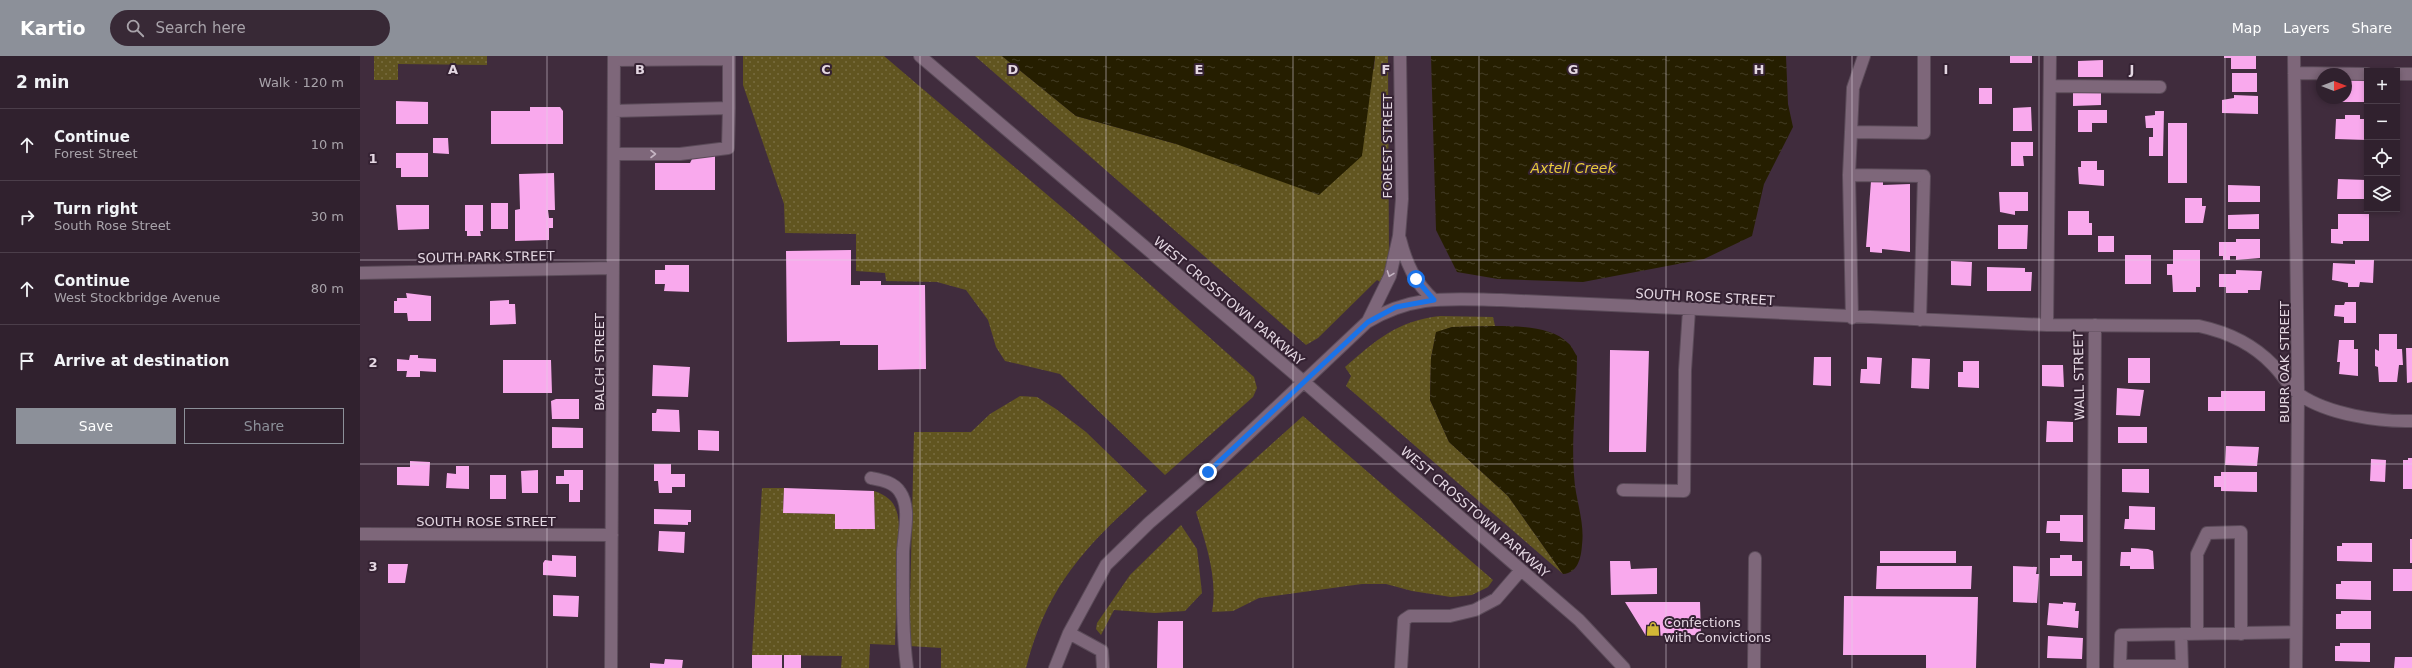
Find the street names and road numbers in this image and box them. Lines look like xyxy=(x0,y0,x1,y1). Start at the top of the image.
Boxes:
street label: FOREST STREET xyxy=(1380,94,1395,198)
street label: WEST CROSSTOWN PARKWAY xyxy=(1151,234,1307,369)
street label: SOUTH PARK STREET xyxy=(417,248,555,266)
street label: SOUTH ROSE STREET xyxy=(1635,286,1775,308)
street label: BURR OAK STREET xyxy=(2277,301,2292,423)
street label: BALCH STREET xyxy=(592,313,607,411)
street label: WALL STREET xyxy=(2071,331,2087,421)
street label: WEST CROSSTOWN PARKWAY xyxy=(1398,443,1552,581)
street label: SOUTH ROSE STREET xyxy=(416,514,556,529)

